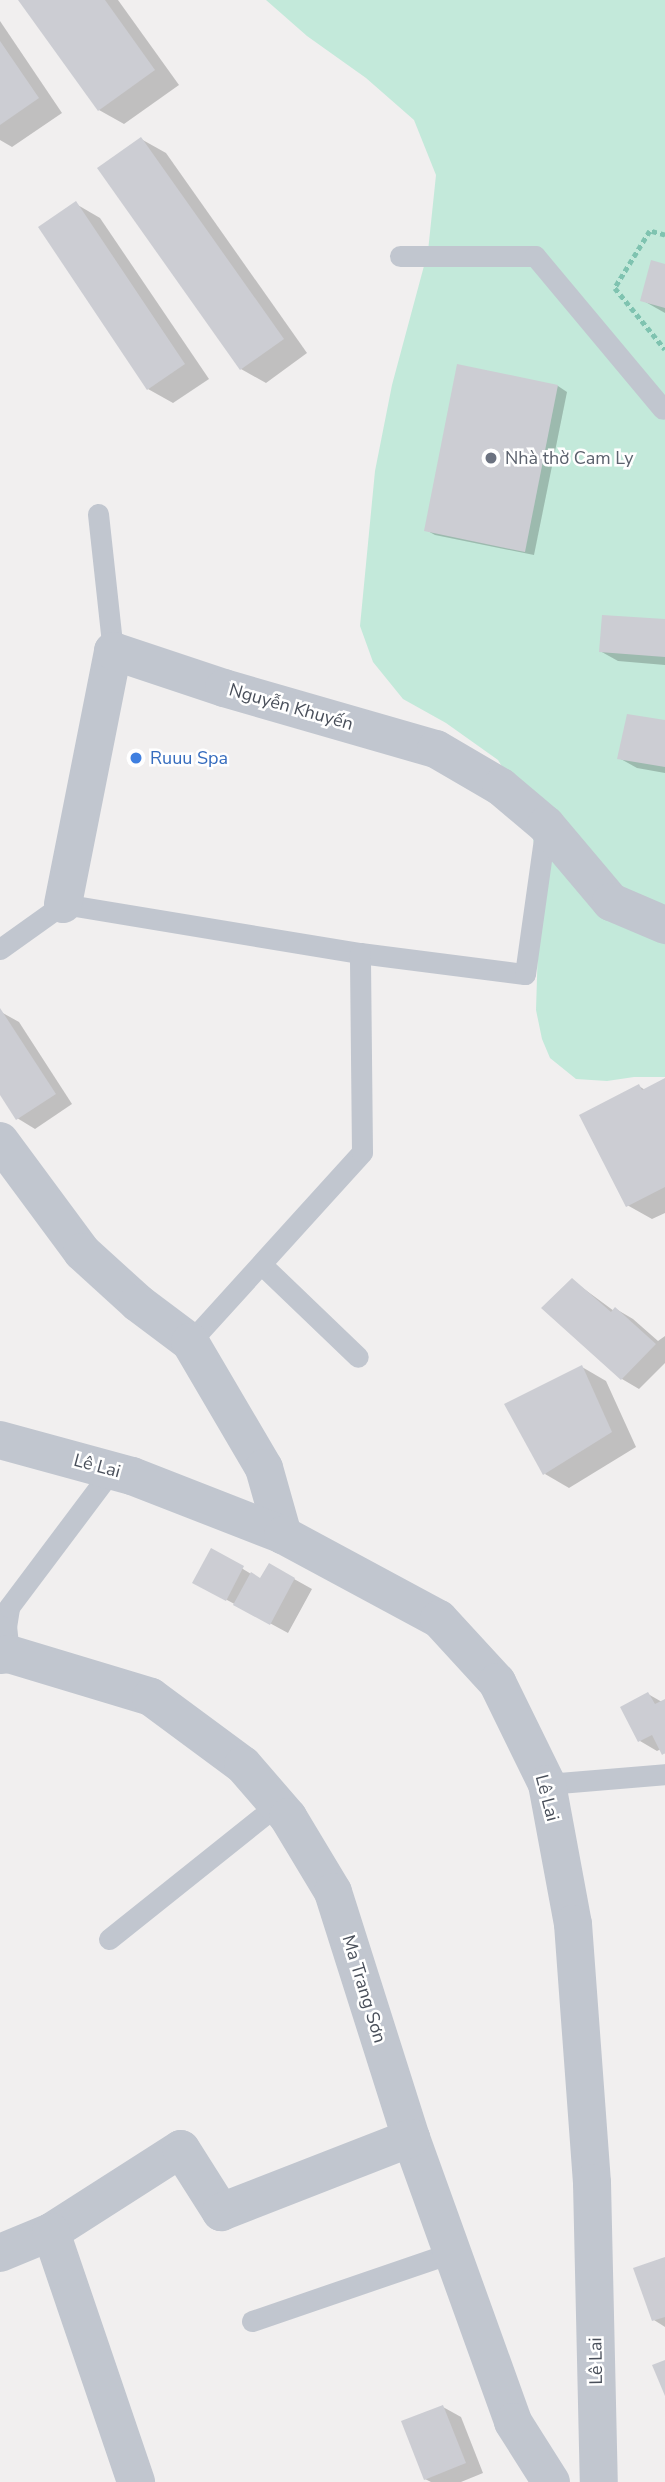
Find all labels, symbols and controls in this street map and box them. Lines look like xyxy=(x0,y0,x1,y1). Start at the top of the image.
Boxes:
place label: Nhà thờ Cam Ly xyxy=(505,447,634,469)
marker: Nhà thờ Cam Ly xyxy=(483,450,499,466)
street label: Nguyễn Khuyến xyxy=(227,679,355,735)
place label: Ruuu Spa xyxy=(150,747,228,769)
marker: Ruuu Spa xyxy=(128,750,144,766)
street label: Lê Lai xyxy=(71,1449,123,1483)
street label: Lê Lai xyxy=(530,1772,564,1824)
street label: Ma Trang Sơn xyxy=(337,1932,391,2046)
street label: Lê Lai xyxy=(585,2337,607,2385)

